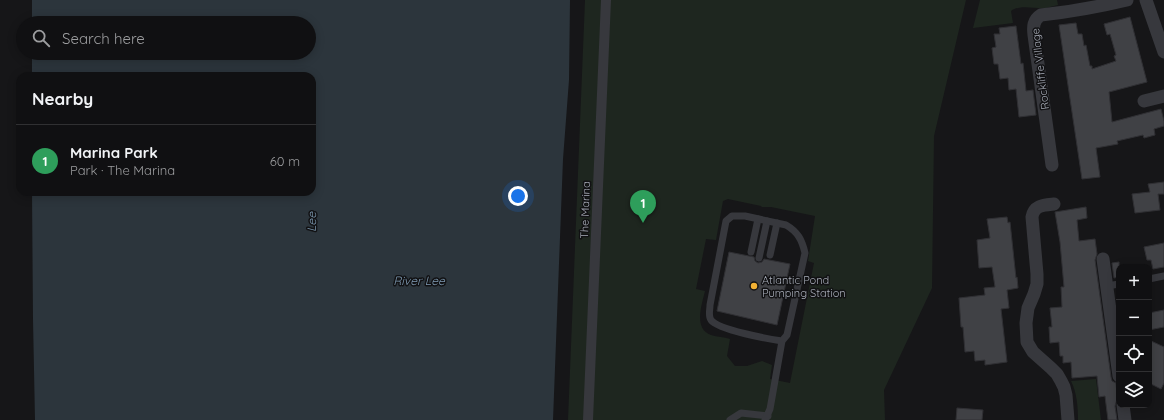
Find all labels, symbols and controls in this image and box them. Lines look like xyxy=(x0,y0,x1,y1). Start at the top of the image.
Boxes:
search box xyxy=(16,16,316,60)
icon: search xyxy=(30,27,52,49)
street label: Rockliffe Village xyxy=(1028,28,1052,110)
text: Search here xyxy=(62,29,145,48)
text: Nearby xyxy=(32,88,93,109)
text: Marina Park xyxy=(70,143,158,162)
text: 1 xyxy=(42,153,48,169)
text: 60 m xyxy=(270,153,300,169)
text: Park · The Marina xyxy=(70,162,175,178)
street label: The Marina xyxy=(577,181,593,239)
your location xyxy=(508,186,528,206)
pin: 1 xyxy=(630,190,656,223)
water label: Lee xyxy=(304,211,319,232)
map controls xyxy=(1116,264,1152,408)
button: + xyxy=(1116,264,1152,300)
water label: River Lee xyxy=(393,273,446,288)
place label: Atlantic Pond Pumping Station xyxy=(762,273,846,300)
marker: Atlantic Pond Pumping Station xyxy=(749,281,759,291)
button: − xyxy=(1116,300,1152,336)
button: locate xyxy=(1116,336,1152,372)
button: layers xyxy=(1116,372,1152,408)

